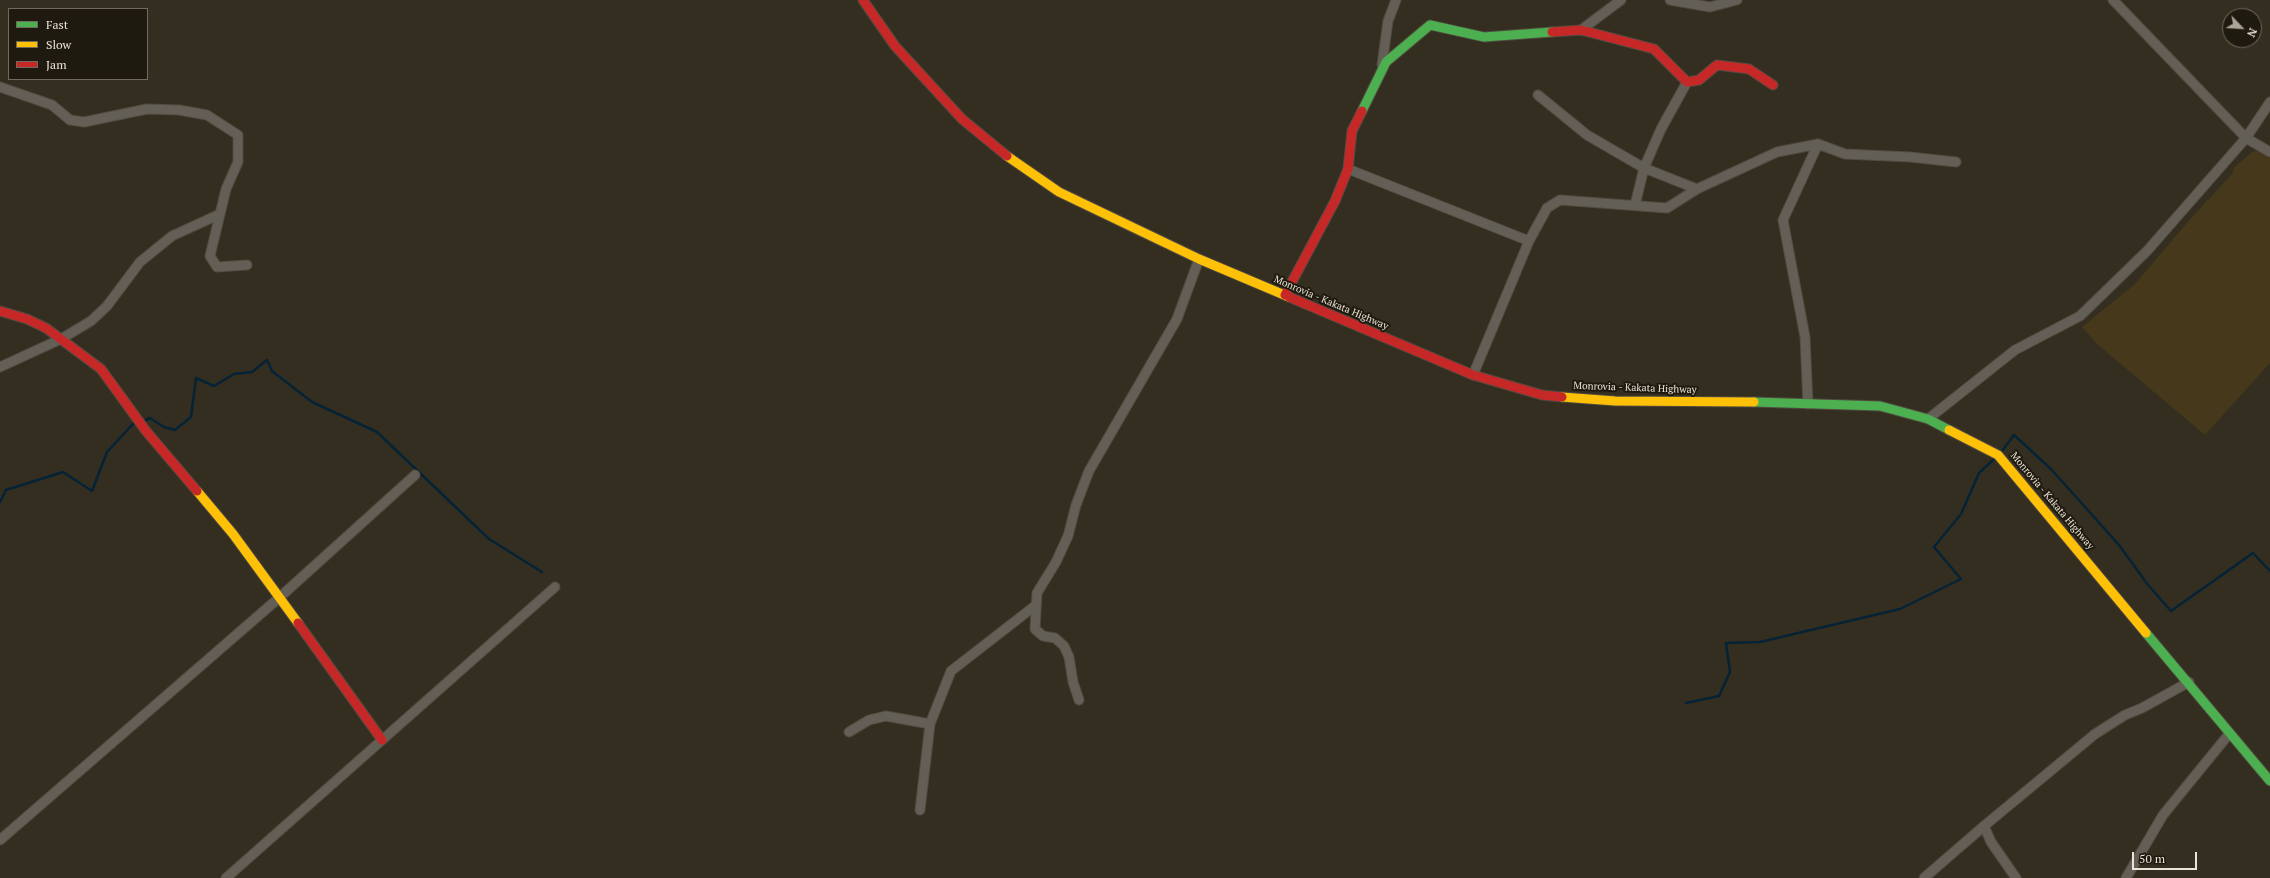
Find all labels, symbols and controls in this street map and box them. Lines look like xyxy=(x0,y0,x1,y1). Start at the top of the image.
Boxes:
legend xyxy=(8,8,148,80)
north arrow xyxy=(2222,8,2262,48)
text: Fast xyxy=(46,17,68,32)
text: N xyxy=(2244,26,2260,39)
text: Slow xyxy=(46,37,71,52)
text: Jam xyxy=(46,57,67,72)
street label: Monrovia - Kakata Highway xyxy=(1272,273,1390,333)
street label: Monrovia - Kakata Highway xyxy=(1573,380,1697,396)
street label: Monrovia - Kakata Highway xyxy=(2008,450,2096,552)
scale bar xyxy=(2134,844,2199,870)
text: 50 m xyxy=(2139,851,2165,866)

